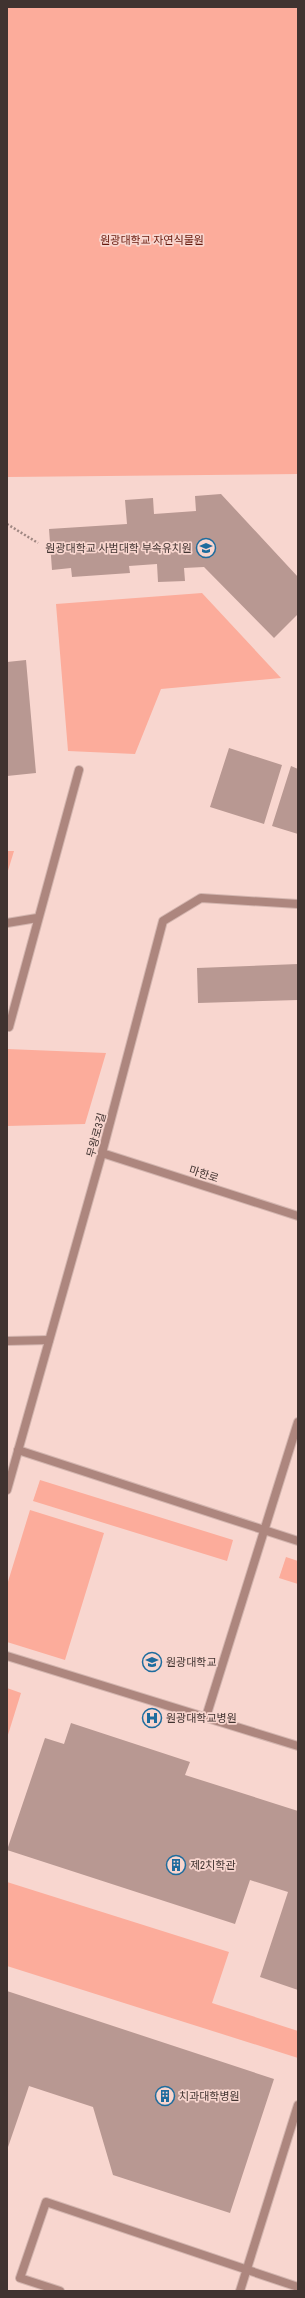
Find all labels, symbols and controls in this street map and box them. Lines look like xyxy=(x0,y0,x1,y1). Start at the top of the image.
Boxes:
park label: 원광대학교 자연식물원 xyxy=(100,233,204,247)
school or university icon: 원광대학교 사범대학 부속유치원 xyxy=(195,537,217,559)
place label: 원광대학교 사범대학 부속유치원 xyxy=(45,541,192,555)
street label: 무왕로3길 xyxy=(83,1111,109,1159)
street label: 마한로 xyxy=(187,1163,221,1185)
school or university icon: 원광대학교 xyxy=(141,1651,163,1673)
place label: 원광대학교 xyxy=(166,1655,217,1669)
hospital icon: 원광대학교병원 xyxy=(141,1707,163,1729)
place label: 원광대학교병원 xyxy=(166,1711,237,1725)
building icon: 제2치학관 xyxy=(165,1854,187,1876)
place label: 제2치학관 xyxy=(190,1858,236,1872)
building icon: 치과대학병원 xyxy=(154,2085,176,2107)
place label: 치과대학병원 xyxy=(179,2089,240,2103)

